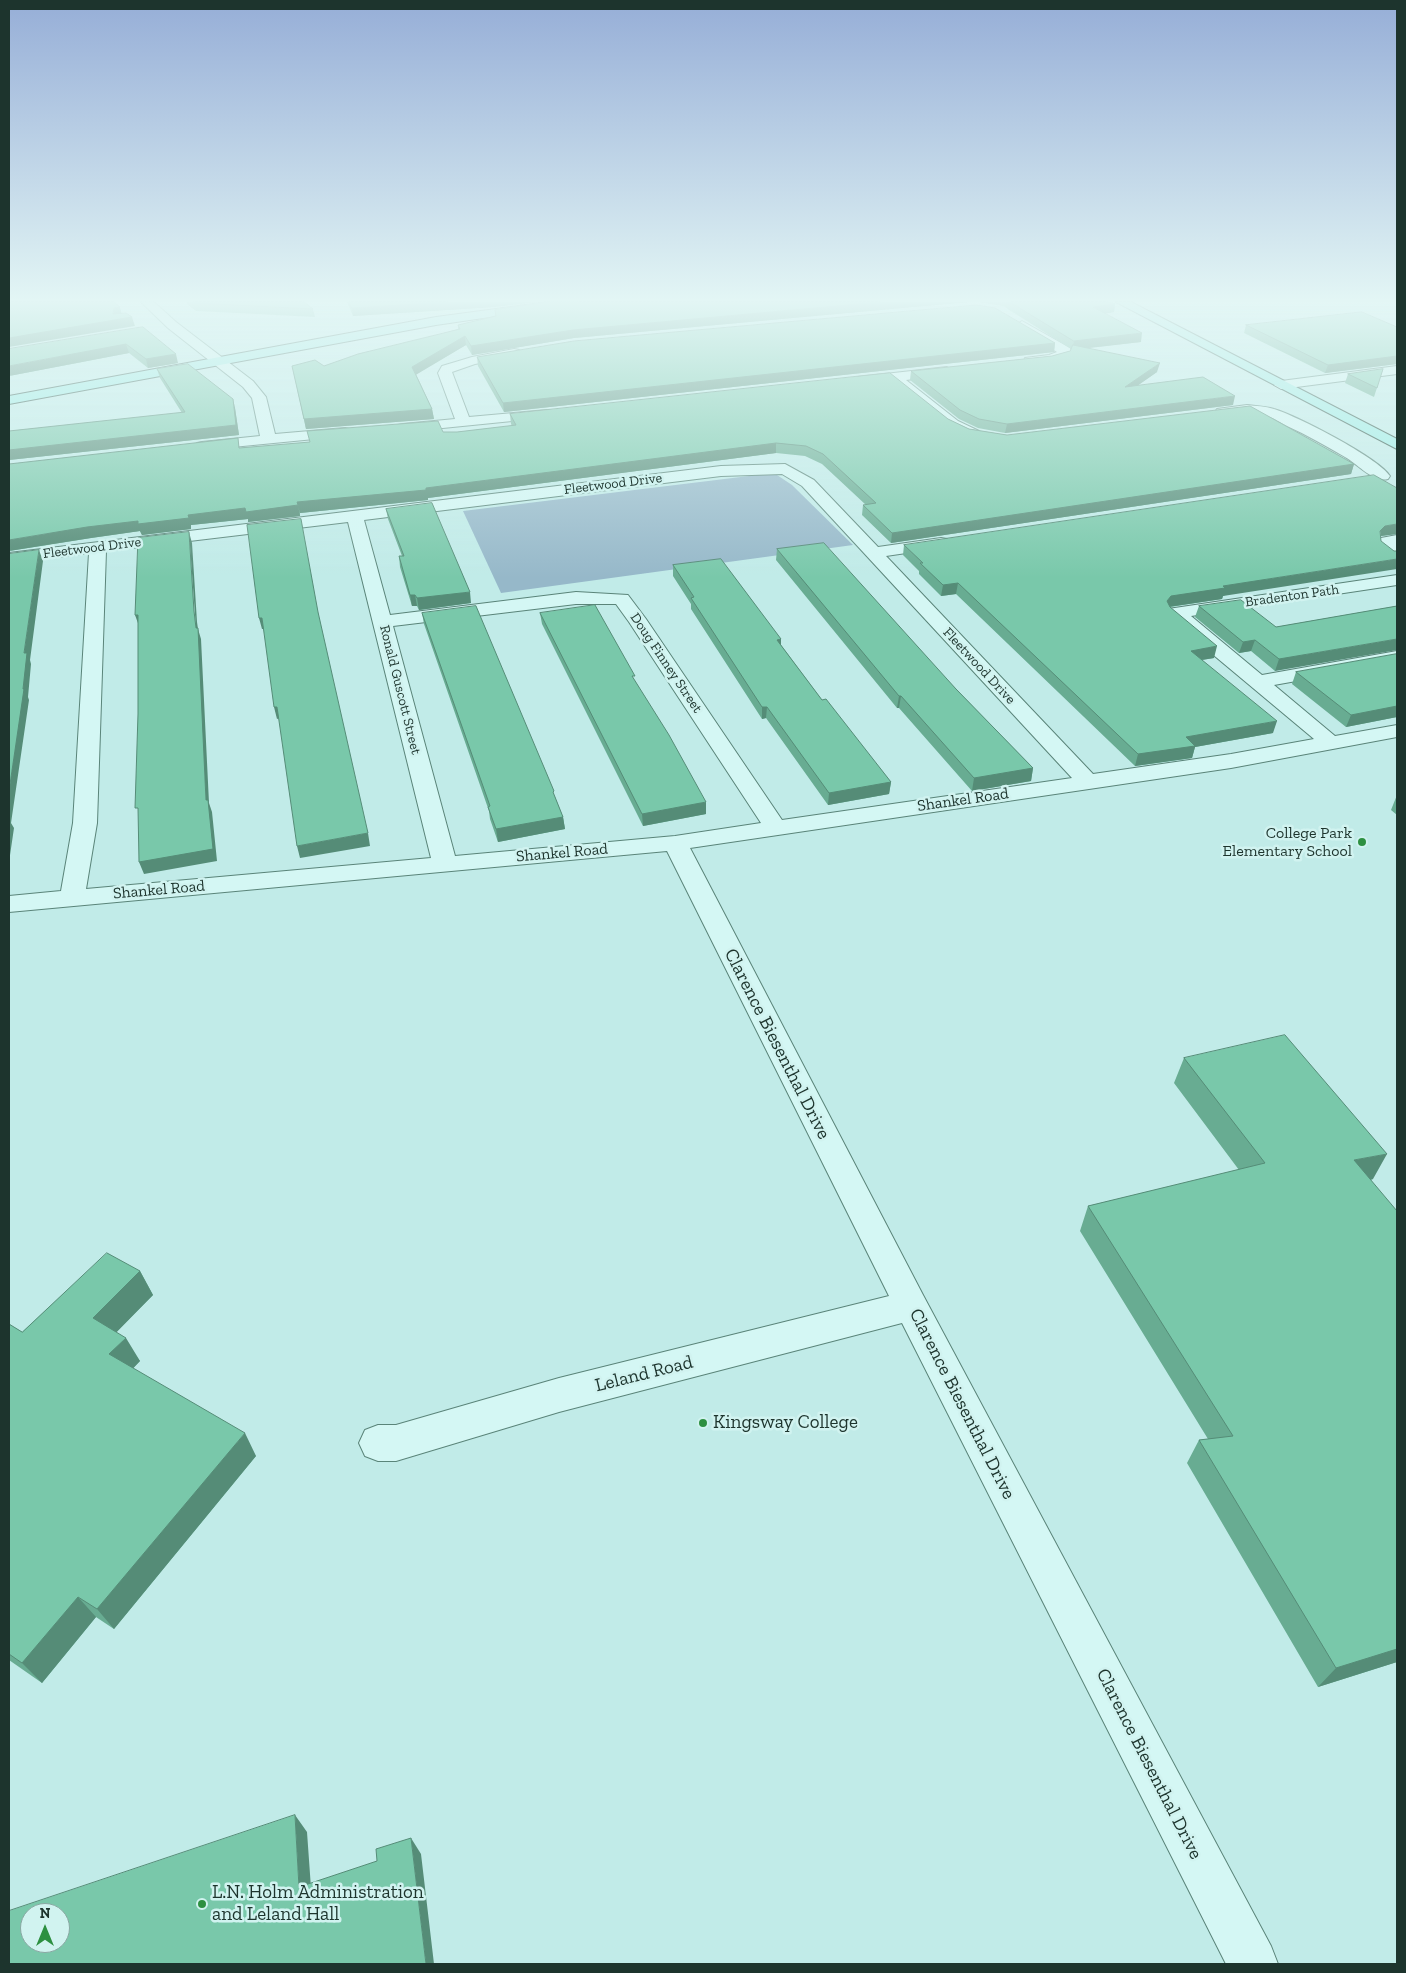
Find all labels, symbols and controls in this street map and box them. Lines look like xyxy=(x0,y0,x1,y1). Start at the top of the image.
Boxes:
street label: Fleetwood Drive xyxy=(563,470,663,498)
street label: Fleetwood Drive xyxy=(42,534,142,562)
street label: Bradenton Path xyxy=(1244,581,1340,611)
street label: Doug Finney Street xyxy=(626,610,706,716)
street label: Ronald Guscott Street xyxy=(376,624,424,756)
street label: Fleetwood Drive xyxy=(939,624,1019,708)
street label: Shankel Road xyxy=(916,784,1010,816)
place label: College Park Elementary School xyxy=(1223,823,1352,861)
marker: College Park Elementary School xyxy=(1356,836,1368,848)
street label: Shankel Road xyxy=(515,839,609,867)
street label: Shankel Road xyxy=(112,876,206,904)
street label: Clarence Biesenthal Drive xyxy=(719,945,835,1143)
street label: Clarence Biesenthal Drive xyxy=(904,1305,1020,1503)
street label: Leland Road xyxy=(593,1351,695,1397)
place label: Kingsway College xyxy=(713,1412,858,1434)
marker: Kingsway College xyxy=(697,1417,709,1429)
street label: Clarence Biesenthal Drive xyxy=(1091,1665,1207,1863)
place label: L.N. Holm Administration and Leland Hall xyxy=(212,1882,424,1926)
marker: L.N. Holm Administration and Leland Hall xyxy=(196,1898,208,1910)
north arrow xyxy=(20,1903,70,1953)
text: N xyxy=(40,1905,50,1922)

